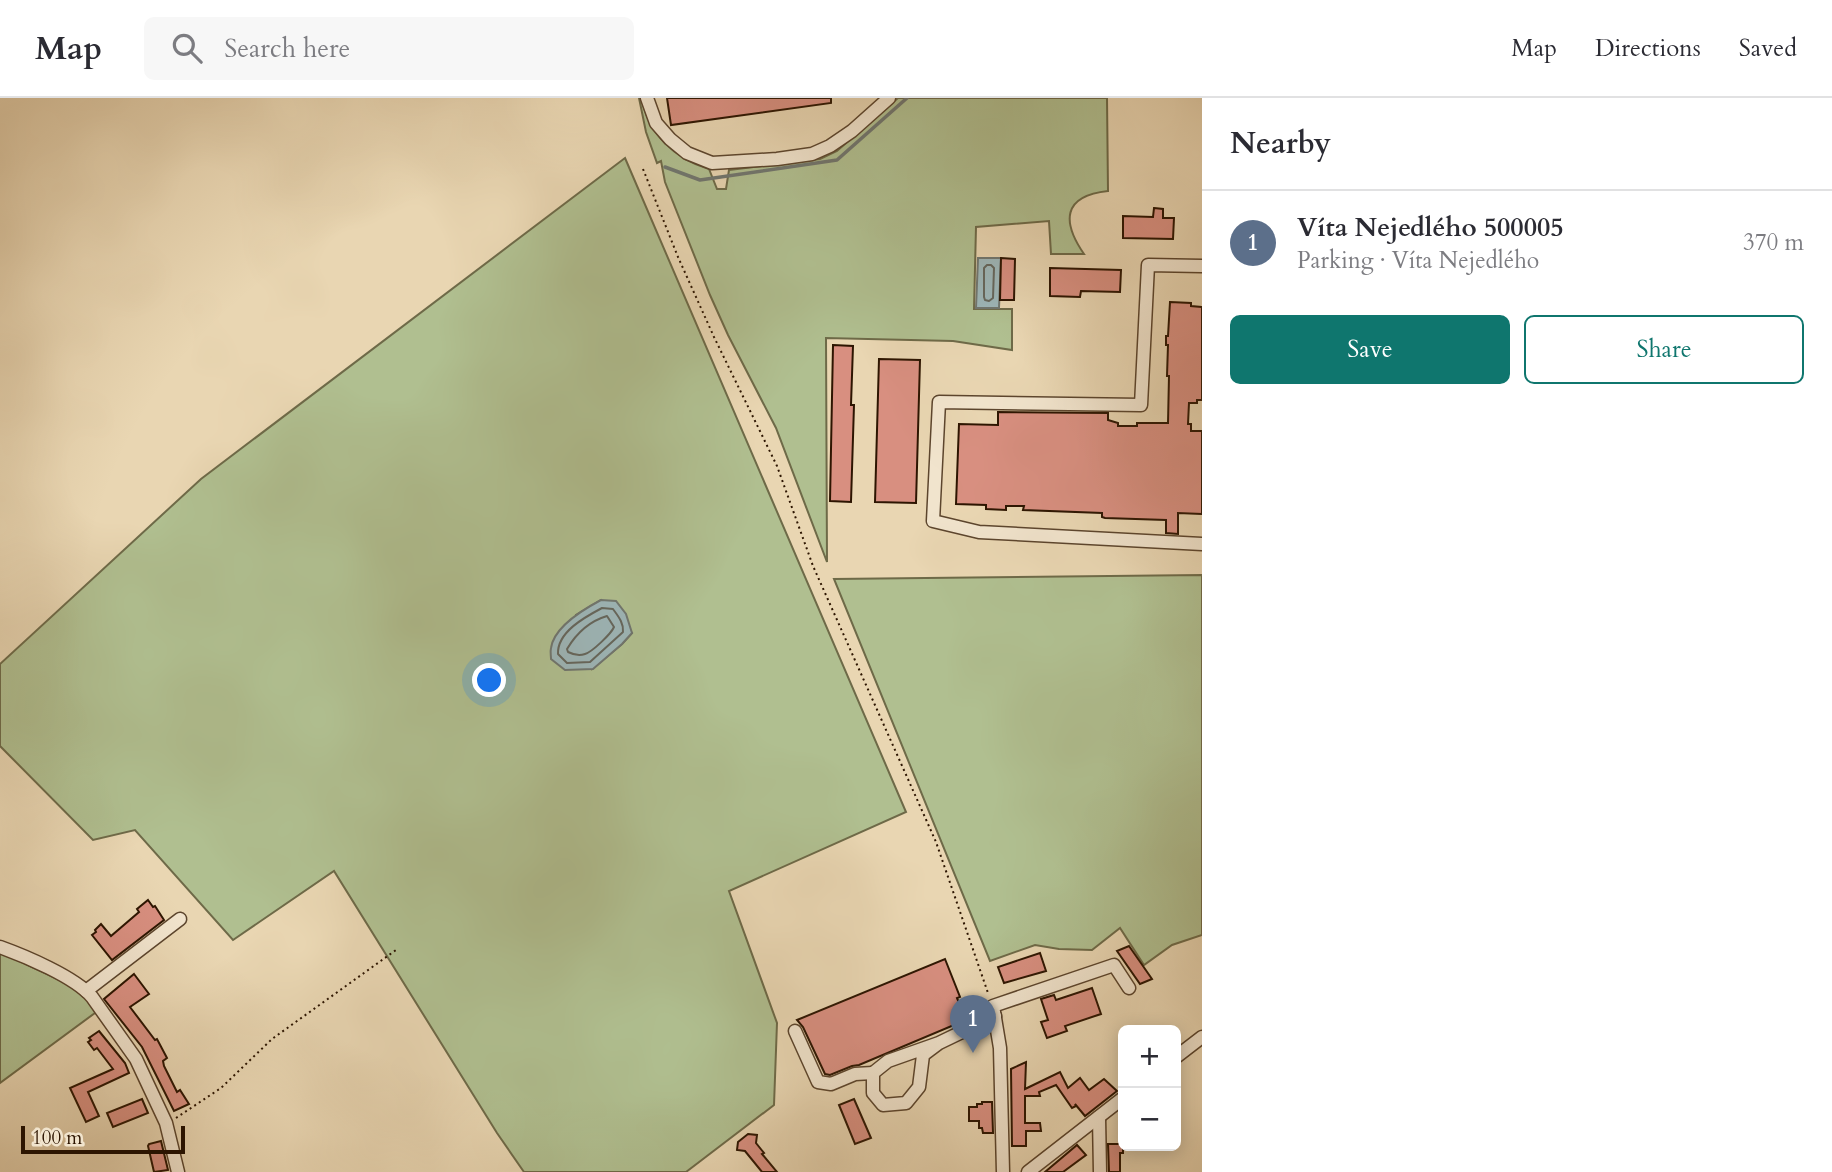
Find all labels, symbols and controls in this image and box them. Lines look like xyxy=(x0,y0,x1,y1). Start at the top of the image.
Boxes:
search box xyxy=(144,17,634,80)
text: Map xyxy=(35,26,102,71)
icon: search xyxy=(168,29,206,67)
text: Search here xyxy=(224,31,350,66)
text: Map xyxy=(1511,32,1557,65)
text: Directions xyxy=(1595,32,1701,65)
text: Saved xyxy=(1739,32,1797,65)
text: Nearby xyxy=(1230,123,1331,164)
text: Víta Nejedlého 500005 xyxy=(1297,210,1564,245)
text: 1 xyxy=(1247,227,1259,258)
text: 370 m xyxy=(1743,227,1804,258)
text: Parking · Víta Nejedlého xyxy=(1297,245,1539,276)
button: Save xyxy=(1230,315,1510,384)
button: Share xyxy=(1524,315,1804,384)
your location xyxy=(472,663,506,697)
pin: 1 xyxy=(950,995,996,1053)
map controls xyxy=(1118,1025,1181,1151)
button: + xyxy=(1118,1025,1181,1088)
button: − xyxy=(1118,1088,1181,1151)
scale bar xyxy=(21,1123,186,1155)
text: 100 m xyxy=(32,1125,82,1151)

